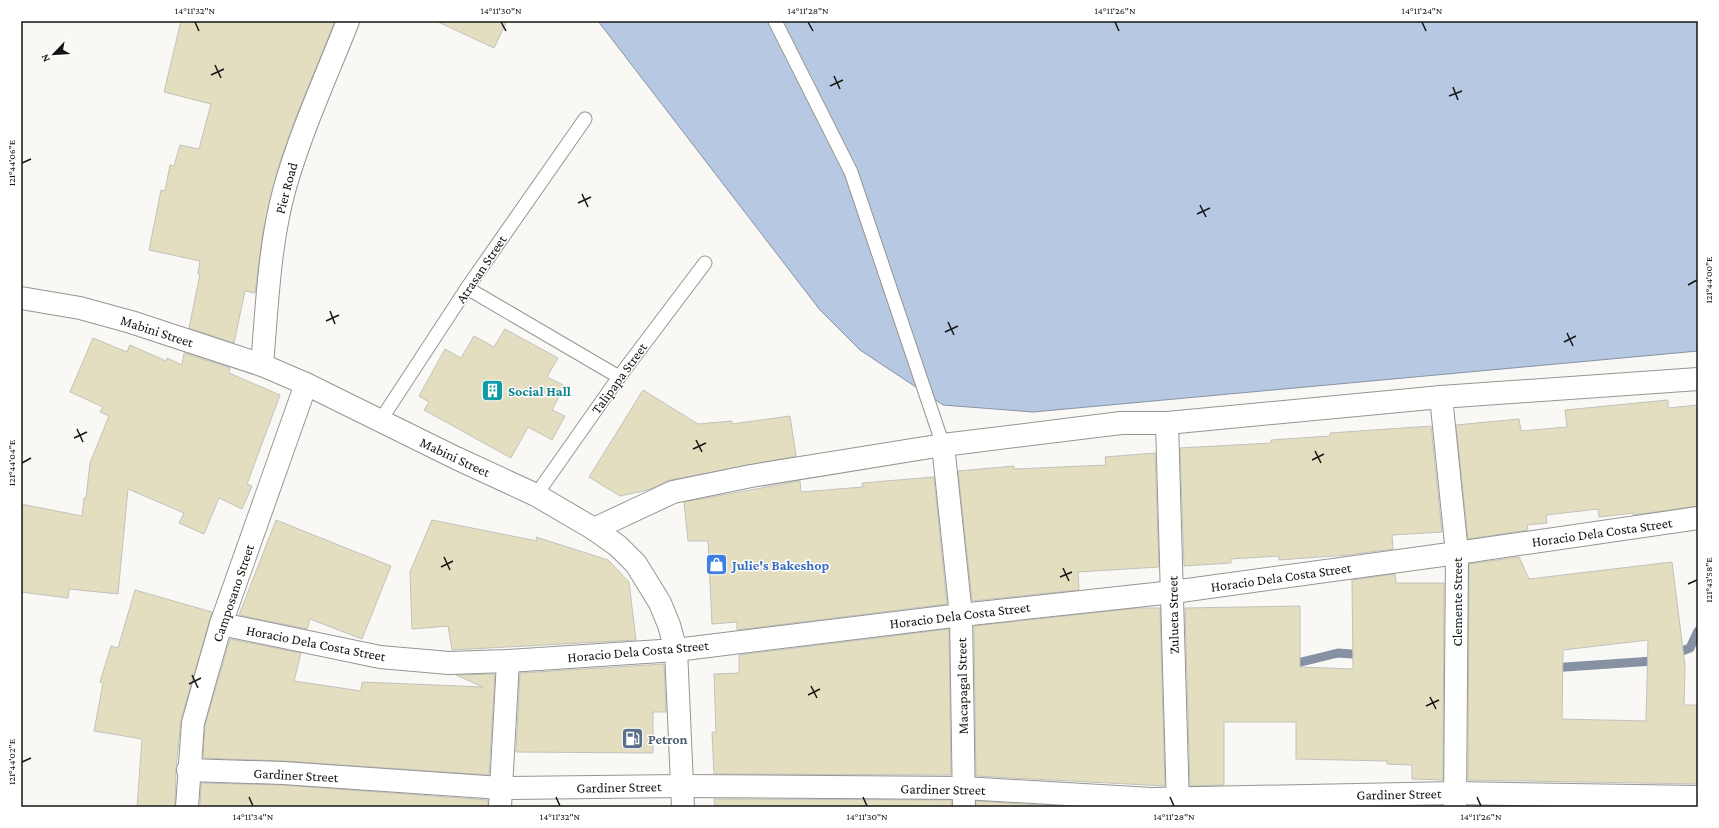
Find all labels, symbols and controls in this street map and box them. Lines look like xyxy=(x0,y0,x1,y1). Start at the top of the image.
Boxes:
text: 14°11'32"N xyxy=(175,5,216,16)
text: 14°11'30"N xyxy=(480,5,522,16)
text: 14°11'28"N xyxy=(787,5,829,16)
text: 14°11'26"N xyxy=(1095,5,1136,16)
text: 14°11'24"N xyxy=(1402,5,1443,16)
north arrow xyxy=(34,34,74,74)
text: N xyxy=(38,52,52,64)
text: 121°44'06"E xyxy=(6,139,17,186)
street label: Pier Road xyxy=(271,160,301,216)
street label: Atrasan Street xyxy=(452,232,510,306)
text: 121°44'00"E xyxy=(1703,256,1714,304)
street label: Mabini Street xyxy=(119,312,196,350)
street label: Talipapa Street xyxy=(588,339,650,417)
building icon: Social Hall xyxy=(479,378,505,404)
place label: Social Hall xyxy=(508,383,571,399)
street label: Mabini Street xyxy=(417,434,493,480)
text: 121°44'04"E xyxy=(6,439,17,486)
street label: Horacio Dela Costa Street xyxy=(1531,514,1674,550)
street label: Camposano Street xyxy=(209,542,257,644)
shop icon: Julie's Bakeshop xyxy=(703,552,729,578)
place label: Julie's Bakeshop xyxy=(730,557,830,573)
street label: Clemente Street xyxy=(1449,557,1465,647)
text: 121°43'58"E xyxy=(1703,557,1714,603)
street label: Horacio Dela Costa Street xyxy=(1210,559,1353,595)
street label: Zulueta Street xyxy=(1164,575,1182,654)
street label: Horacio Dela Costa Street xyxy=(889,598,1032,632)
street label: Horacio Dela Costa Street xyxy=(245,622,387,664)
street label: Horacio Dela Costa Street xyxy=(567,637,710,665)
street label: Macapagal Street xyxy=(953,637,971,734)
fuel station icon: Petron xyxy=(619,726,645,752)
place label: Petron xyxy=(648,731,688,747)
text: 121°44'02"E xyxy=(6,738,17,785)
street label: Gardiner Street xyxy=(253,765,339,785)
street label: Gardiner Street xyxy=(576,778,662,796)
street label: Gardiner Street xyxy=(900,780,986,798)
street label: Gardiner Street xyxy=(1356,785,1442,803)
text: 14°11'34"N xyxy=(233,811,274,822)
text: 14°11'32"N xyxy=(540,811,581,822)
text: 14°11'30"N xyxy=(846,811,888,822)
text: 14°11'28"N xyxy=(1153,811,1195,822)
text: 14°11'26"N xyxy=(1461,811,1502,822)

